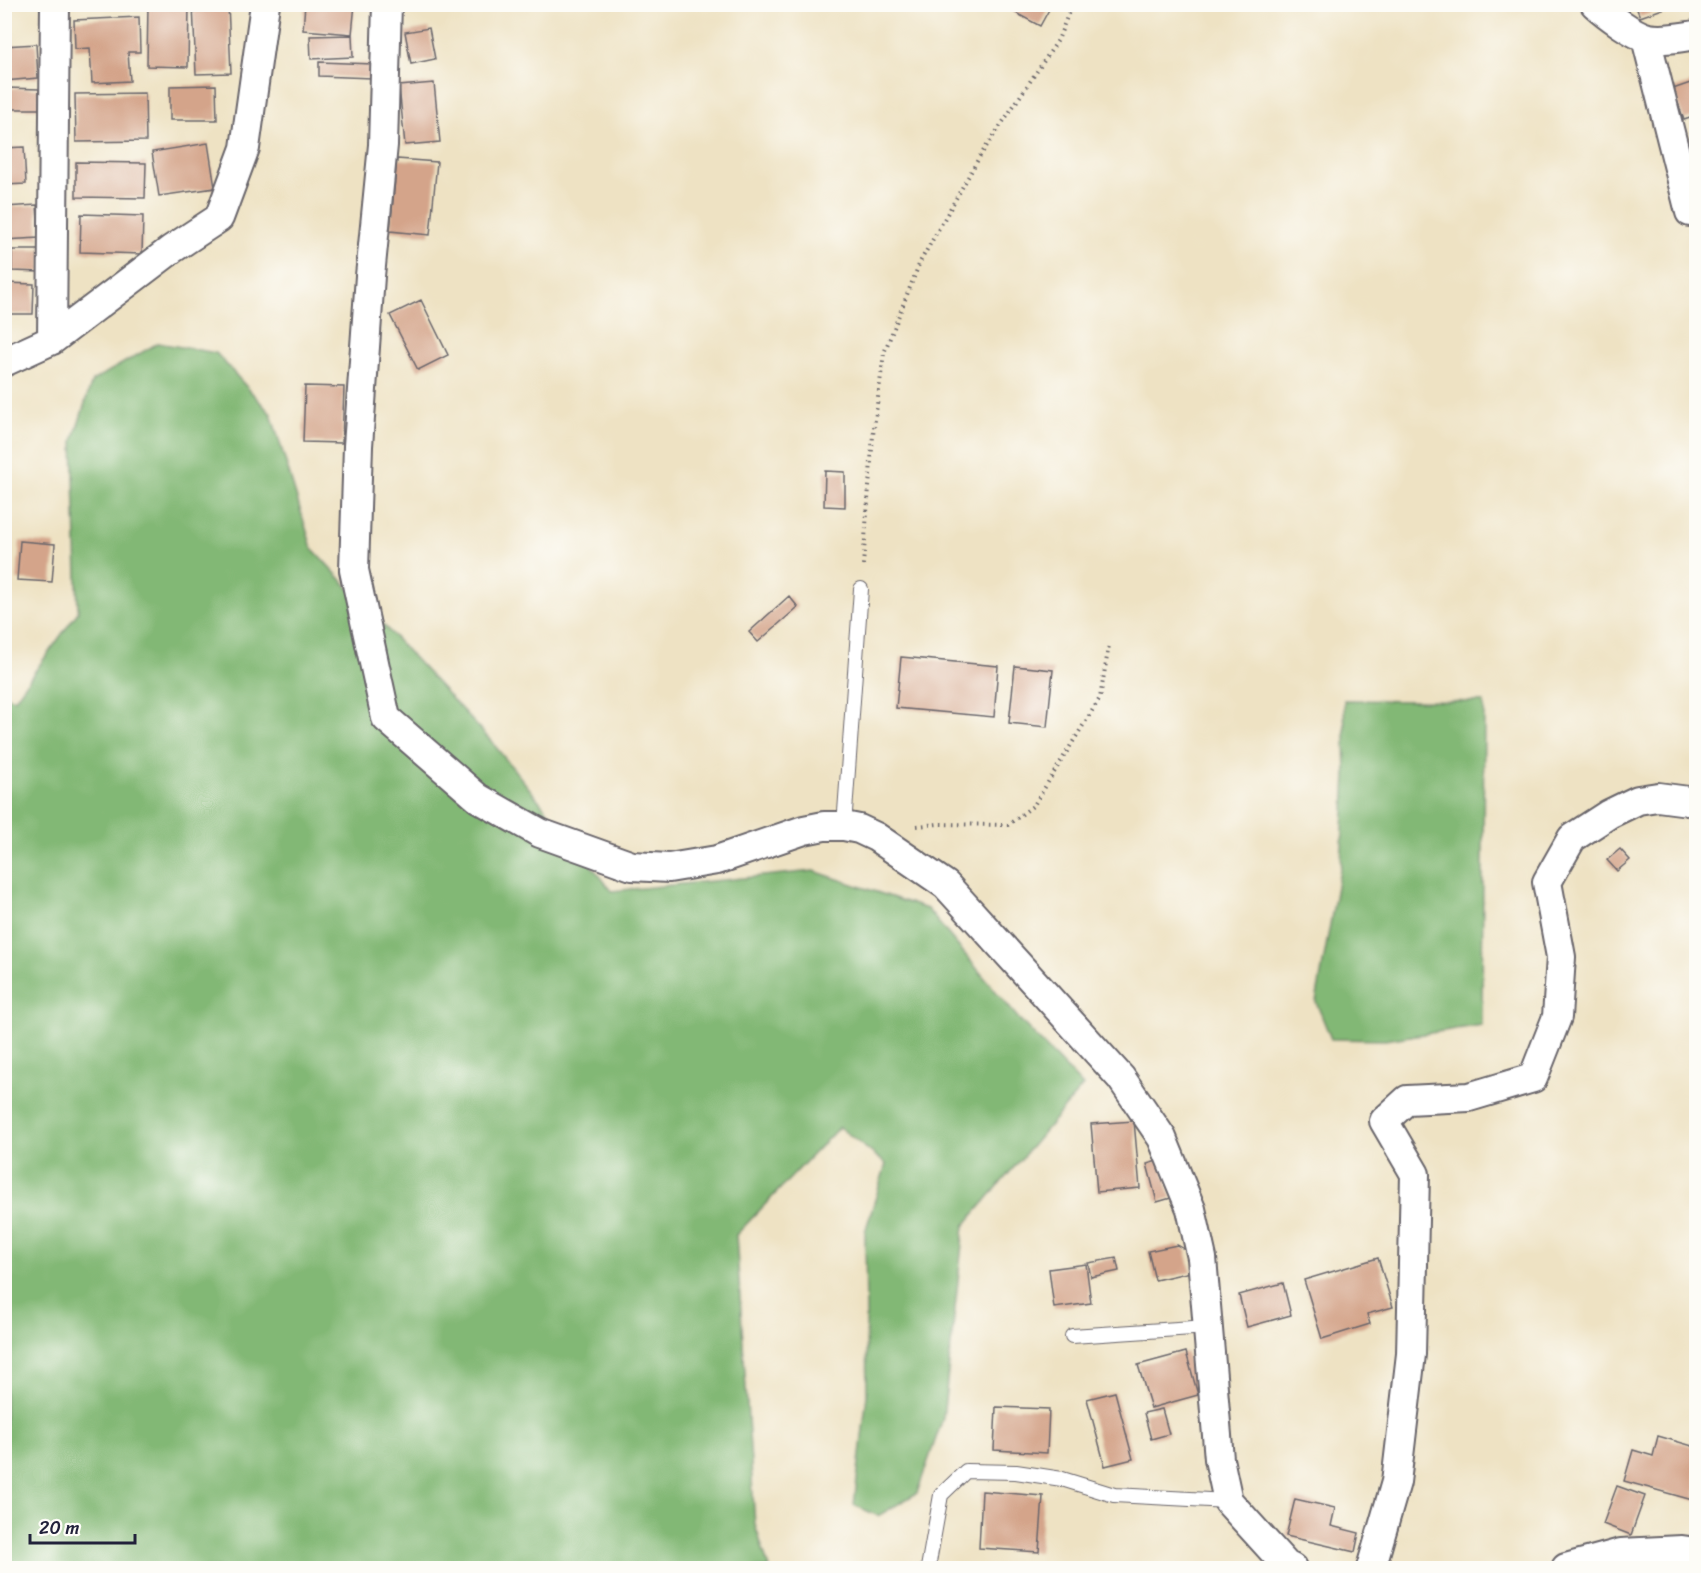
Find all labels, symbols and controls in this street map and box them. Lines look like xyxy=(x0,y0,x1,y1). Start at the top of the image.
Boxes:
scale bar xyxy=(30,1507,135,1545)
text: 20 m xyxy=(39,1512,79,1544)

